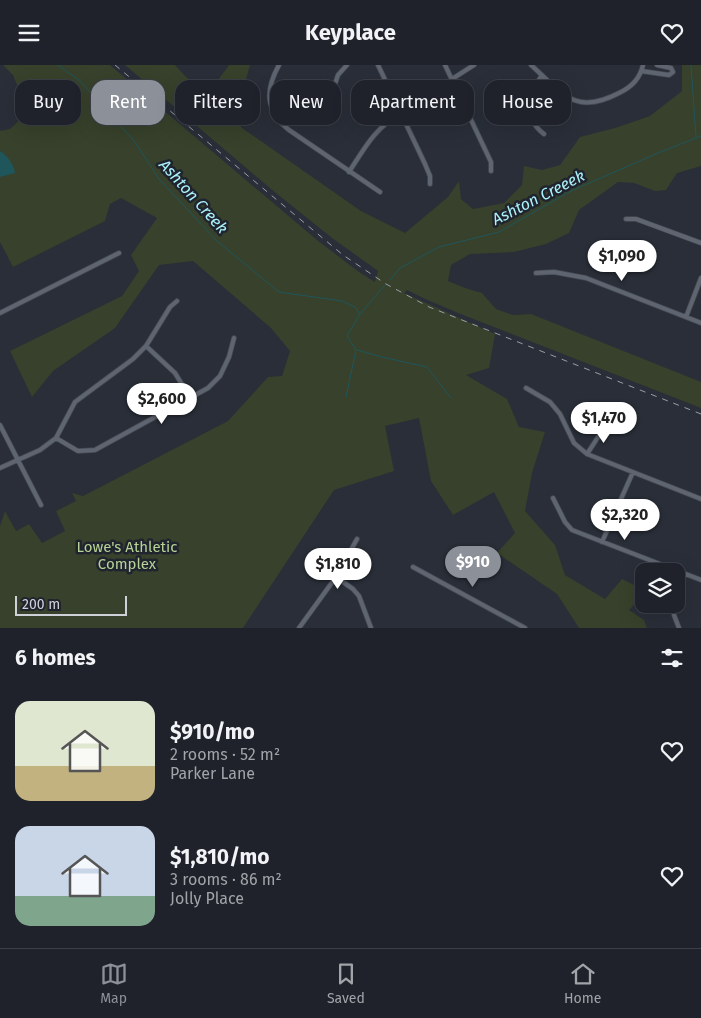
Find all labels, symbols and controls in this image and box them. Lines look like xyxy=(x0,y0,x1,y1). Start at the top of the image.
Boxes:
icon: menu xyxy=(15,19,43,47)
text: Keyplace xyxy=(305,19,396,46)
icon: heart xyxy=(658,19,686,47)
chip: Buy xyxy=(15,80,81,125)
chip: Rent xyxy=(91,80,165,125)
chip: Filters xyxy=(175,80,260,125)
chip: New xyxy=(270,80,341,125)
chip: Apartment xyxy=(351,80,474,125)
chip: House xyxy=(484,80,571,125)
water label: Ashton Creek xyxy=(155,155,232,238)
water label: Ashton Creeek xyxy=(488,166,588,229)
pin: $1,090 xyxy=(581,239,663,282)
text: $1,090 xyxy=(599,246,645,265)
pin: $2,600 xyxy=(121,383,203,425)
text: $2,600 xyxy=(138,389,186,408)
pin: $1,470 xyxy=(563,401,645,444)
text: $1,470 xyxy=(582,408,626,427)
pin: $2,320 xyxy=(584,499,666,541)
text: $2,320 xyxy=(602,505,648,524)
park label: Lowe's Athletic Complex xyxy=(77,538,177,573)
pin: $910 xyxy=(443,545,503,588)
pin: $1,810 xyxy=(297,547,379,590)
text: $910 xyxy=(456,552,490,571)
text: $1,810 xyxy=(315,554,361,573)
map controls xyxy=(635,563,685,613)
button: layers xyxy=(635,563,685,613)
scale bar xyxy=(15,593,128,616)
text: 200 m xyxy=(22,596,60,613)
icon: filters xyxy=(658,644,686,672)
text: 6 homes xyxy=(15,645,96,671)
text: $910/mo xyxy=(170,719,255,745)
icon: home xyxy=(55,721,115,781)
icon: heart xyxy=(658,737,686,765)
text: 2 rooms · 52 m² xyxy=(170,745,280,764)
text: Parker Lane xyxy=(170,764,255,783)
text: $1,810/mo xyxy=(170,844,269,870)
icon: home xyxy=(55,846,115,906)
icon: heart xyxy=(658,862,686,890)
text: 3 rooms · 86 m² xyxy=(170,870,282,889)
text: Jolly Place xyxy=(170,889,244,908)
tab: Map xyxy=(100,960,128,1007)
tab: Saved xyxy=(327,960,365,1007)
tab: Home xyxy=(564,960,601,1007)

